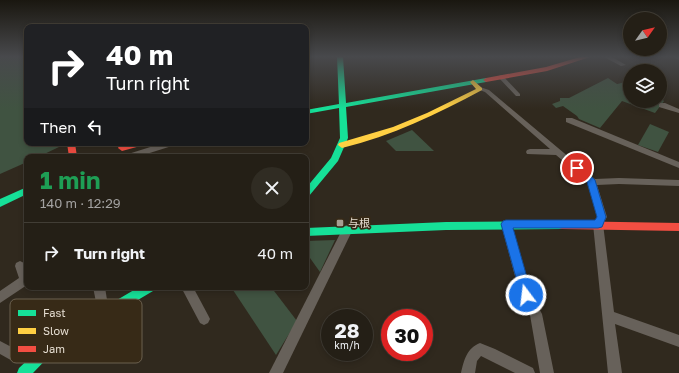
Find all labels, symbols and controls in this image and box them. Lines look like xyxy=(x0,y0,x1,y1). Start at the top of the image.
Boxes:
north arrow xyxy=(623,12,667,56)
map controls xyxy=(623,12,667,108)
text: 40 m xyxy=(106,38,173,71)
icon: right xyxy=(40,40,92,92)
button: layers xyxy=(623,64,667,108)
text: Turn right xyxy=(106,72,190,94)
icon: left xyxy=(84,116,106,138)
text: Then xyxy=(40,118,76,136)
pin xyxy=(560,151,594,185)
icon: arrive xyxy=(566,157,588,179)
text: 1 min xyxy=(40,165,100,194)
button: close xyxy=(251,167,293,209)
text: 140 m · 12:29 xyxy=(40,195,121,211)
place label: 与根 xyxy=(348,216,370,229)
marker: 与根 xyxy=(335,218,345,228)
icon: right xyxy=(40,242,62,264)
text: Turn right xyxy=(74,244,145,262)
text: 40 m xyxy=(258,244,293,262)
position arrow xyxy=(505,274,547,316)
legend xyxy=(10,299,142,363)
text: Fast xyxy=(43,306,66,319)
speed limit sign: 30 xyxy=(381,309,433,361)
text: 28 xyxy=(334,318,359,342)
text: Slow xyxy=(43,324,69,337)
text: km/h xyxy=(334,339,360,351)
text: Jam xyxy=(43,342,65,355)

